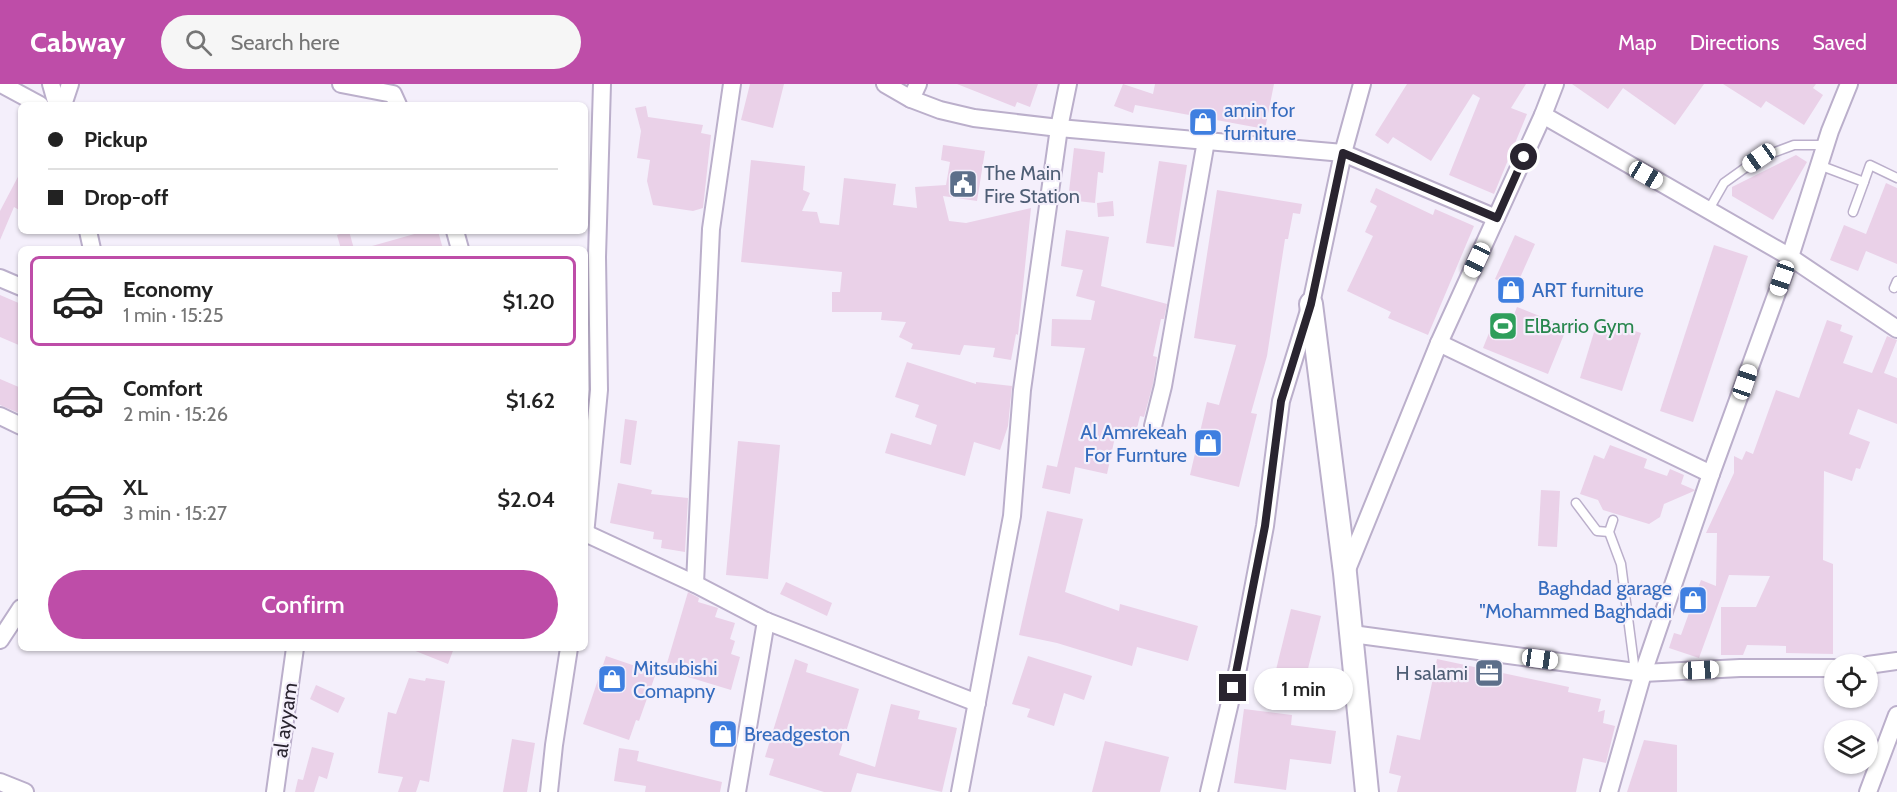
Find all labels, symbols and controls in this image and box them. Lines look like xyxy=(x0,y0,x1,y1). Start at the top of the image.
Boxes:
search box xyxy=(161,15,581,69)
text: Cabway xyxy=(30,25,125,59)
icon: search xyxy=(182,26,215,59)
text: Search here xyxy=(230,29,340,56)
text: Map xyxy=(1618,30,1657,55)
text: Directions xyxy=(1690,30,1779,55)
text: Saved xyxy=(1812,30,1867,55)
place label: amin for furniture xyxy=(1224,98,1296,145)
shop icon: amin for furniture xyxy=(1187,106,1219,138)
text: Pickup xyxy=(84,126,148,153)
car xyxy=(1739,140,1779,176)
route start xyxy=(1510,143,1537,170)
car xyxy=(1626,158,1666,192)
place label: The Main Fire Station xyxy=(984,161,1080,208)
public building icon: The Main Fire Station xyxy=(947,168,979,200)
text: Drop-off xyxy=(84,184,168,211)
car xyxy=(1461,240,1493,280)
car xyxy=(1768,258,1796,298)
icon: car xyxy=(51,274,105,328)
shop icon: ART furniture xyxy=(1495,274,1527,306)
text: Economy xyxy=(123,276,213,303)
place label: ART furniture xyxy=(1532,278,1644,302)
text: $1.20 xyxy=(503,288,555,315)
text: 1 min · 15:25 xyxy=(123,303,224,327)
sports icon: ElBarrio Gym xyxy=(1487,310,1519,342)
place label: ElBarrio Gym xyxy=(1524,314,1634,338)
car xyxy=(1731,362,1759,402)
icon: car xyxy=(51,373,105,427)
text: Comfort xyxy=(123,375,202,402)
text: $1.62 xyxy=(506,387,555,414)
text: 2 min · 15:26 xyxy=(123,402,228,426)
place label: Al Amrekeah For Furnture xyxy=(1080,420,1187,467)
shop icon: Al Amrekeah For Furnture xyxy=(1192,427,1224,459)
icon: car xyxy=(51,472,105,526)
text: XL xyxy=(123,474,148,501)
text: $2.04 xyxy=(497,486,555,513)
text: 3 min · 15:27 xyxy=(123,501,227,525)
button: Confirm xyxy=(48,570,558,639)
place label: Baghdad garage "Mohammed Baghdadi xyxy=(1479,576,1672,623)
shop icon: Baghdad garage "Mohammed Baghdadi xyxy=(1677,584,1709,616)
car xyxy=(1521,648,1559,670)
map controls xyxy=(1824,654,1878,774)
button: locate xyxy=(1824,654,1878,708)
place label: Mitsubishi Comapny xyxy=(633,656,717,703)
office icon: H salami xyxy=(1473,657,1505,689)
car xyxy=(1683,660,1719,680)
place label: H salami xyxy=(1395,661,1468,685)
shop icon: Mitsubishi Comapny xyxy=(596,663,628,695)
callout: 1 min xyxy=(1254,667,1353,709)
route end xyxy=(1219,674,1246,701)
text: 1 min xyxy=(1281,677,1326,701)
street label: al ayyam xyxy=(268,681,302,759)
shop icon: Breadgeston xyxy=(707,718,739,750)
button: layers xyxy=(1824,720,1878,774)
place label: Breadgeston xyxy=(744,722,850,746)

